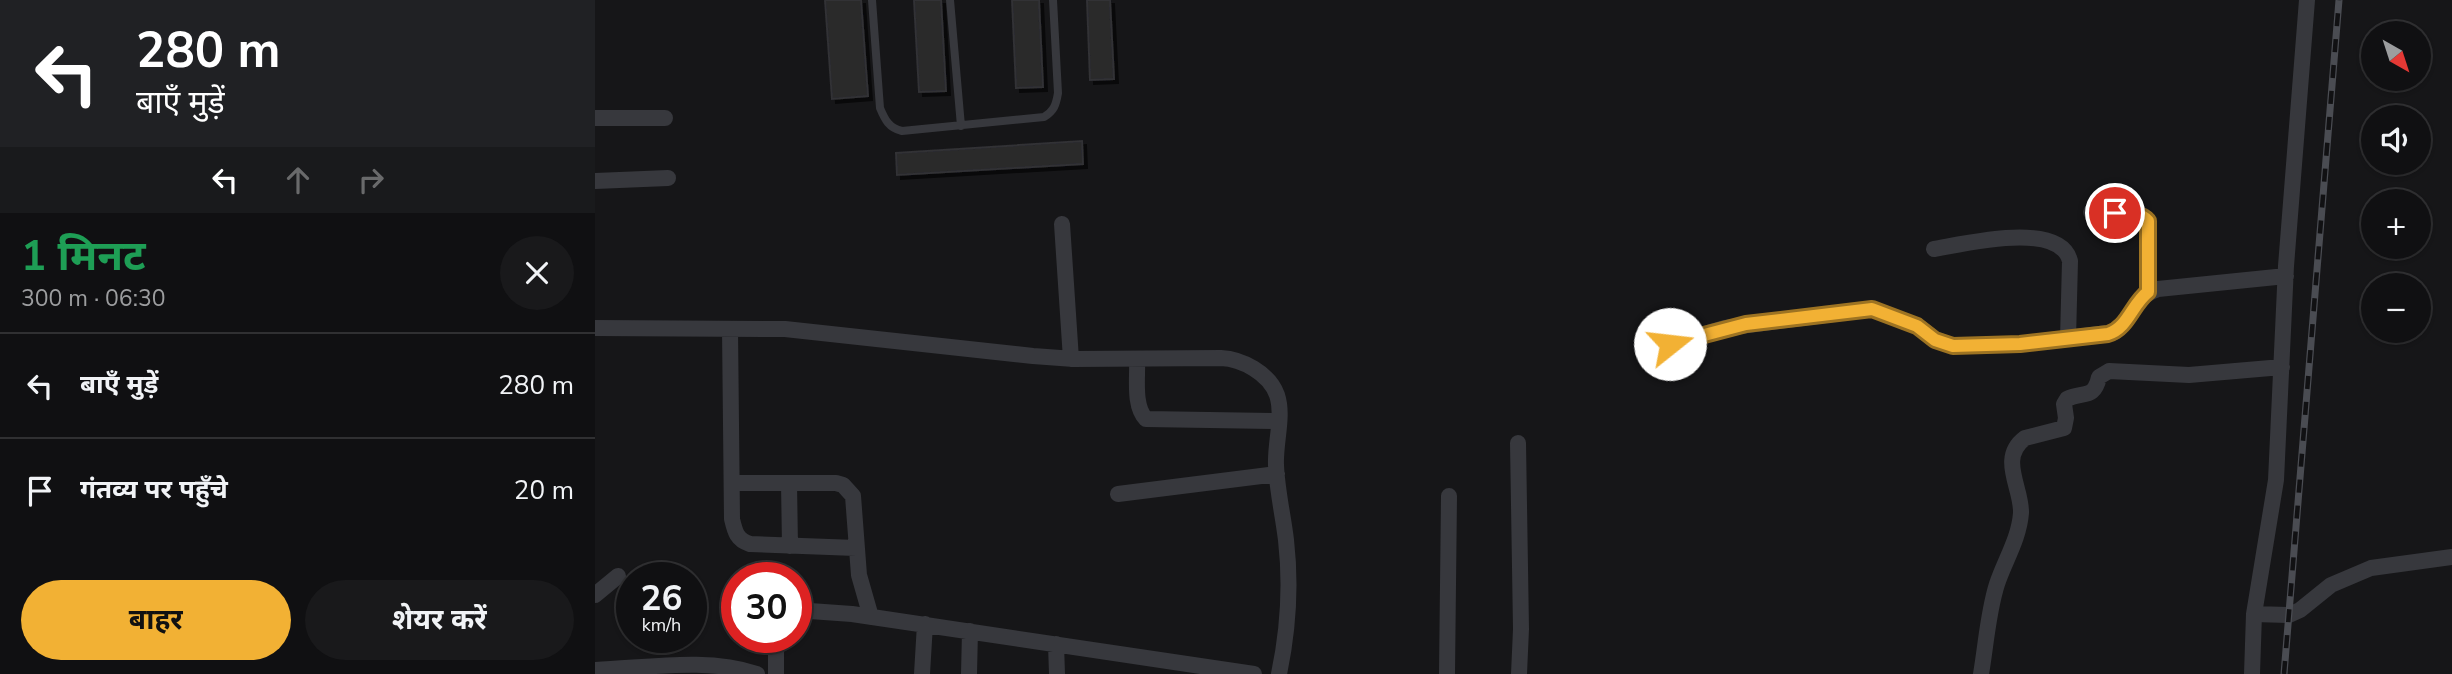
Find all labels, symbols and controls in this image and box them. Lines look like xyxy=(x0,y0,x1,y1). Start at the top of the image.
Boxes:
text: 280 m xyxy=(136,17,280,84)
north arrow xyxy=(2361,21,2431,91)
map controls xyxy=(2361,21,2431,343)
icon: left xyxy=(21,28,112,119)
text: बाएँ मुड़ें xyxy=(136,81,225,124)
button: sound xyxy=(2361,105,2431,175)
icon: left xyxy=(206,161,244,199)
icon: ahead xyxy=(279,161,317,199)
icon: right xyxy=(352,161,390,199)
pin xyxy=(2085,183,2145,243)
button: + xyxy=(2361,189,2431,259)
icon: arrive xyxy=(2096,194,2134,232)
text: 1 मिनट xyxy=(21,228,146,285)
button: close xyxy=(500,236,574,310)
button: − xyxy=(2361,273,2431,343)
text: 300 m · 06:30 xyxy=(21,283,166,314)
position arrow xyxy=(1633,307,1707,381)
icon: left xyxy=(21,367,59,405)
text: बाएँ मुड़ें xyxy=(80,367,158,402)
text: 280 m xyxy=(498,368,574,403)
icon: arrive xyxy=(21,472,59,510)
text: गंतव्य पर पहुँचे xyxy=(80,472,228,507)
text: 20 m xyxy=(514,473,574,508)
speed limit sign: 30 xyxy=(721,562,812,653)
text: 26 xyxy=(640,575,683,622)
button: बाहर xyxy=(21,580,291,660)
button: शेयर करें xyxy=(305,580,574,660)
text: km/h xyxy=(642,613,681,637)

